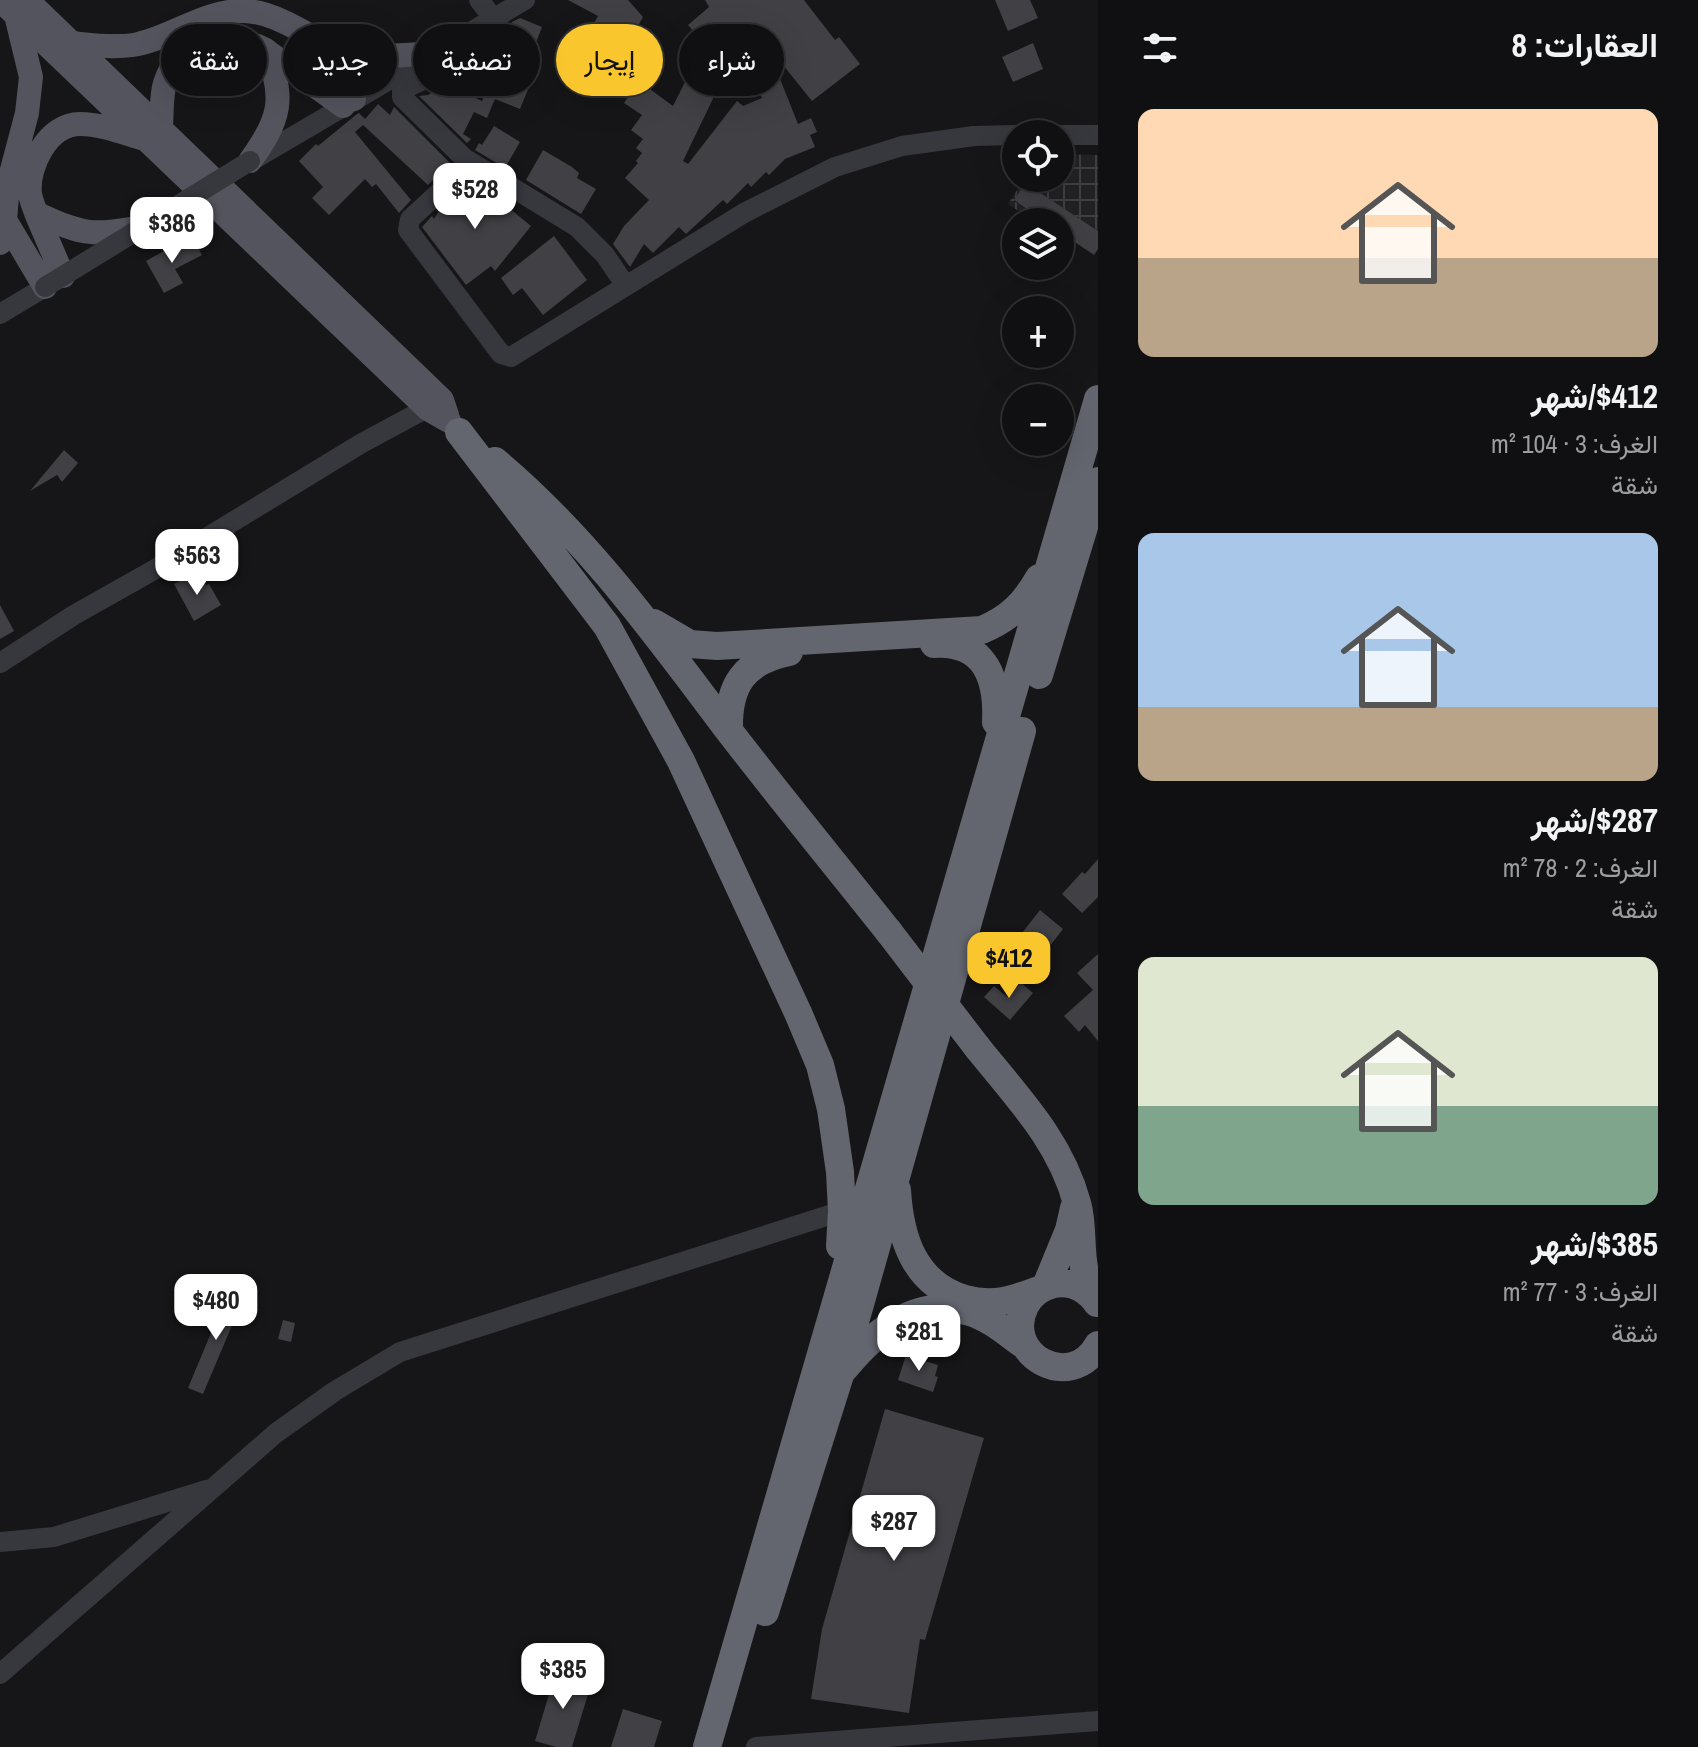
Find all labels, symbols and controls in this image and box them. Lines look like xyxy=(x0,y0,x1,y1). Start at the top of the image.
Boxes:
text: العقارات: 8 xyxy=(1511,22,1658,68)
chip: شقة xyxy=(161,24,267,96)
chip: جديد xyxy=(283,24,397,96)
chip: تصفية xyxy=(413,24,540,96)
chip: إيجار xyxy=(556,24,663,96)
chip: شراء xyxy=(679,24,784,96)
icon: filters xyxy=(1138,26,1182,70)
map controls xyxy=(1002,120,1074,456)
button: locate xyxy=(1002,120,1074,192)
icon: home xyxy=(1326,161,1470,305)
pin: $528 xyxy=(428,163,522,231)
text: $528 xyxy=(451,171,499,206)
pin: $386 xyxy=(125,197,219,265)
text: $386 xyxy=(148,205,196,240)
button: layers xyxy=(1002,208,1074,280)
button: + xyxy=(1002,296,1074,368)
text: $412/شهر xyxy=(1531,373,1658,419)
button: − xyxy=(1002,384,1074,456)
text: الغرف: 3 · 104 m² xyxy=(1491,426,1658,461)
text: شقة xyxy=(1611,467,1658,502)
pin: $563 xyxy=(150,529,244,597)
text: $563 xyxy=(173,537,221,572)
icon: home xyxy=(1326,585,1470,729)
text: $287/شهر xyxy=(1531,797,1658,843)
text: الغرف: 2 · 78 m² xyxy=(1503,850,1658,885)
text: شقة xyxy=(1611,891,1658,926)
pin: $412 xyxy=(962,932,1056,1000)
text: $412 xyxy=(985,940,1033,975)
icon: home xyxy=(1326,1009,1470,1153)
text: $385/شهر xyxy=(1531,1221,1658,1267)
pin: $480 xyxy=(169,1274,263,1342)
text: الغرف: 3 · 77 m² xyxy=(1503,1274,1658,1309)
text: $480 xyxy=(192,1282,240,1317)
pin: $281 xyxy=(872,1305,966,1373)
text: $281 xyxy=(895,1313,943,1348)
text: شقة xyxy=(1611,1315,1658,1350)
pin: $287 xyxy=(847,1495,941,1563)
text: $287 xyxy=(870,1503,918,1538)
pin: $385 xyxy=(516,1643,610,1711)
text: $385 xyxy=(539,1651,587,1686)

